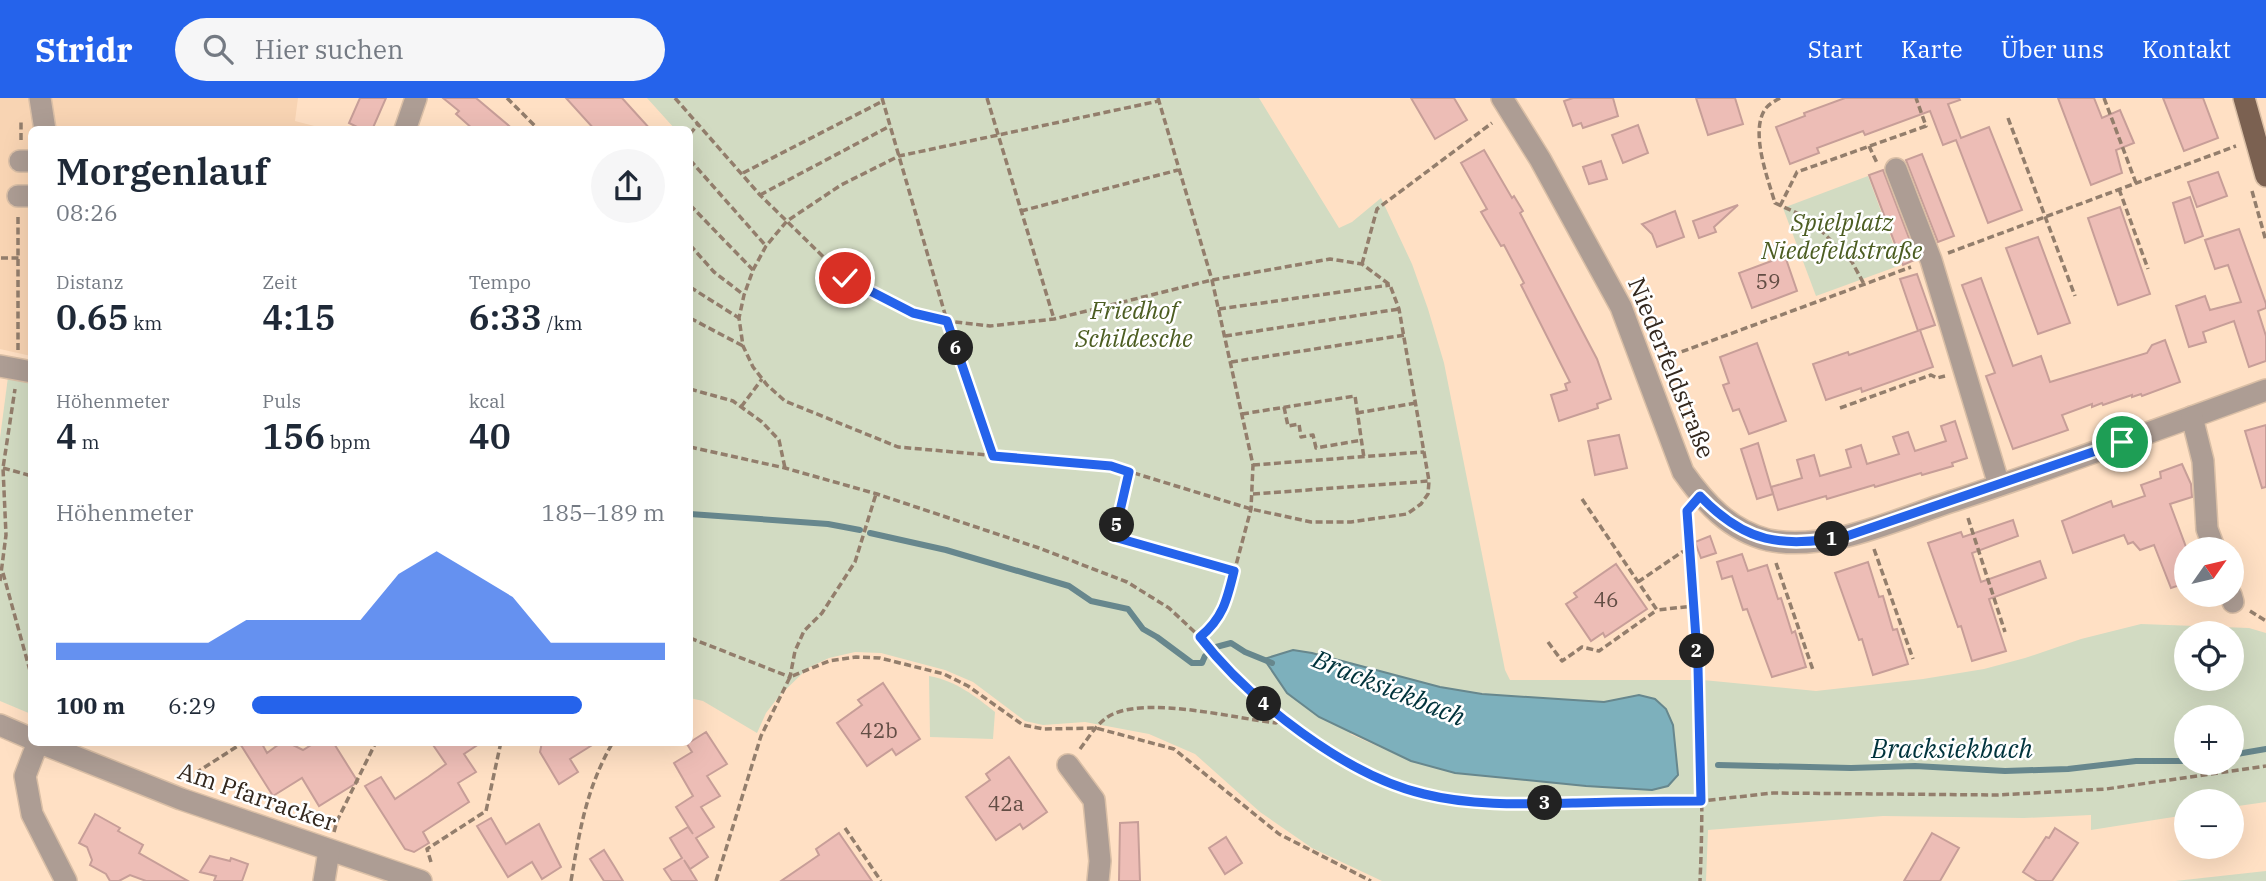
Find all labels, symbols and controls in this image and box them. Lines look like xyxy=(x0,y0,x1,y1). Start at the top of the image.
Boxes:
search box xyxy=(175,18,665,81)
text: Stridr xyxy=(35,28,133,71)
icon: search xyxy=(199,30,237,68)
text: Hier suchen xyxy=(255,32,404,66)
text: Start xyxy=(1808,33,1863,65)
text: Karte xyxy=(1901,33,1963,65)
text: Über uns xyxy=(2001,33,2104,65)
text: Kontakt xyxy=(2142,33,2231,65)
text: Morgenlauf xyxy=(56,146,269,195)
button: share xyxy=(591,149,665,223)
text: 08:26 xyxy=(56,197,118,227)
park label: Spielplatz Niedefeldstraße xyxy=(1761,206,1923,266)
pin xyxy=(815,248,875,308)
icon: check xyxy=(826,259,864,297)
house number: 59 xyxy=(1755,267,1781,295)
text: Distanz xyxy=(56,270,123,294)
text: Zeit xyxy=(262,270,297,294)
text: Tempo xyxy=(469,270,531,294)
street label: Niederfeldstraße xyxy=(1621,272,1723,463)
text: 0.65 xyxy=(56,294,129,340)
text: 4:15 xyxy=(262,294,336,340)
text: 6:33 xyxy=(469,294,542,340)
park label: Friedhof Schildesche xyxy=(1074,294,1193,354)
text: km xyxy=(129,311,162,335)
text: /km xyxy=(542,311,583,335)
pin: 6 xyxy=(939,330,974,366)
text: 6 xyxy=(950,335,961,359)
text: Höhenmeter xyxy=(56,389,169,413)
text: Puls xyxy=(262,389,301,413)
text: kcal xyxy=(469,389,505,413)
pin xyxy=(2092,412,2152,472)
text: 4 xyxy=(56,413,77,459)
text: 156 xyxy=(262,413,325,459)
text: 40 xyxy=(469,413,511,459)
icon: arrive xyxy=(2103,423,2141,461)
text: m xyxy=(77,430,100,454)
text: bpm xyxy=(325,430,371,454)
text: Höhenmeter xyxy=(56,497,193,527)
text: 185–189 m xyxy=(541,497,665,527)
pin: 5 xyxy=(1100,508,1134,542)
text: 5 xyxy=(1111,512,1122,536)
pin: 1 xyxy=(1814,522,1850,556)
text: 1 xyxy=(1826,526,1837,550)
north arrow xyxy=(2174,537,2244,607)
map controls xyxy=(2174,537,2244,859)
house number: 46 xyxy=(1593,585,1619,613)
button: locate xyxy=(2174,621,2244,691)
pin: 2 xyxy=(1680,634,1714,668)
text: 2 xyxy=(1691,638,1702,662)
water label: Bracksiekbach xyxy=(1307,641,1471,733)
pin: 4 xyxy=(1246,686,1282,722)
text: 100 m xyxy=(56,690,125,720)
text: 6:29 xyxy=(168,690,216,720)
text: 4 xyxy=(1258,691,1269,715)
button: + xyxy=(2174,705,2244,775)
house number: 42b xyxy=(860,716,898,744)
water label: Bracksiekbach xyxy=(1870,731,2034,765)
street label: Am Pfarracker xyxy=(174,754,341,838)
pin: 3 xyxy=(1528,786,1562,820)
house number: 42a xyxy=(988,789,1024,817)
button: − xyxy=(2174,789,2244,859)
text: 3 xyxy=(1539,790,1550,814)

